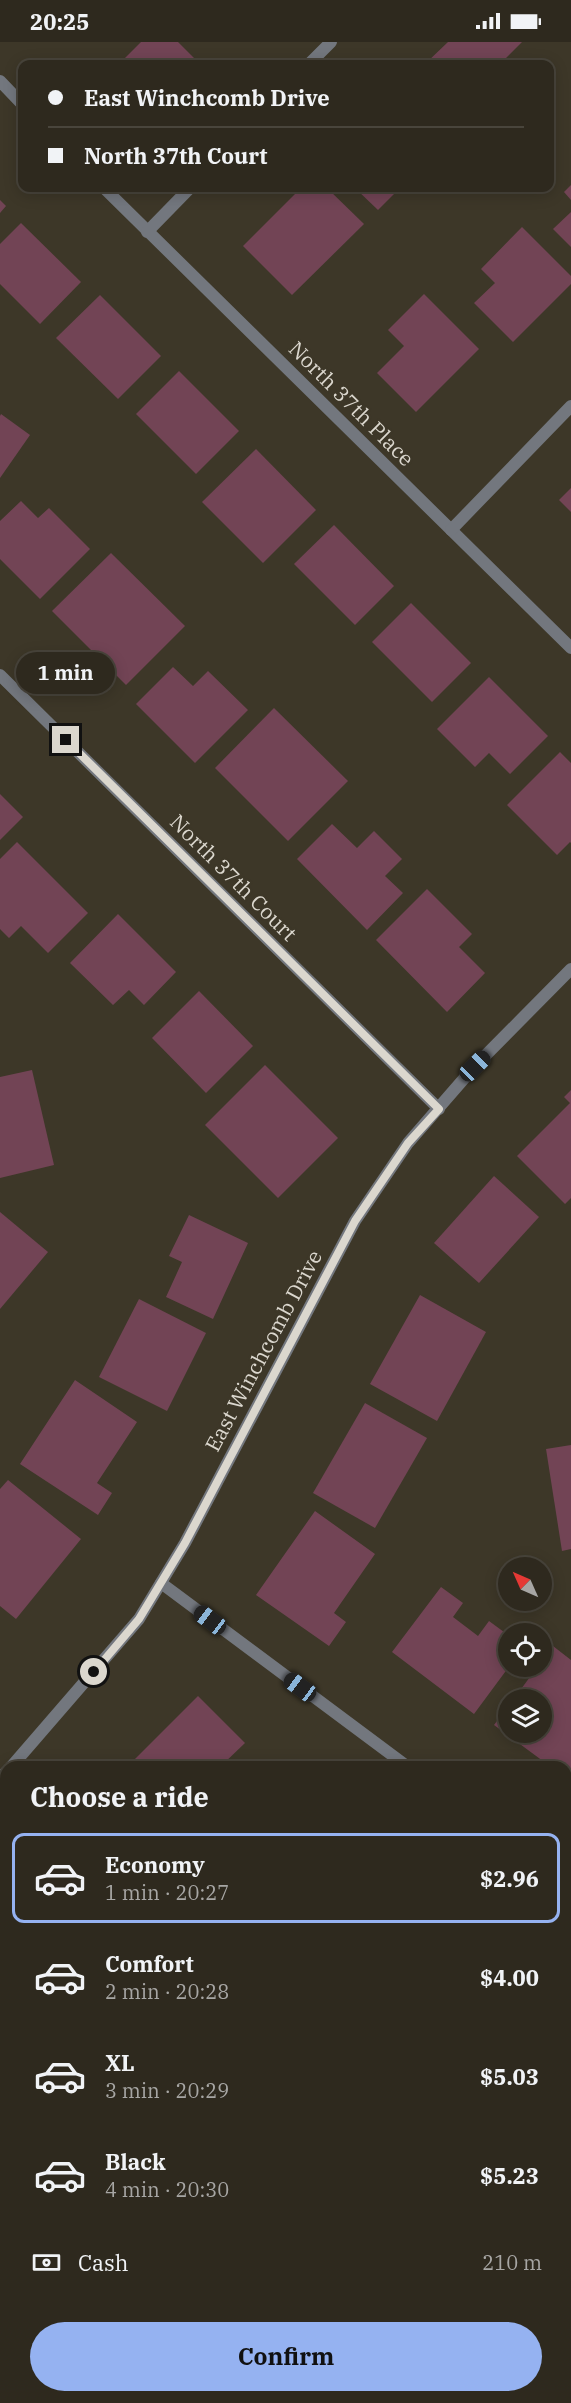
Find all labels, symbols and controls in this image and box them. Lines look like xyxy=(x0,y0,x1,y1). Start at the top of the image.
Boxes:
text: 20:25 xyxy=(30,7,89,36)
text: East Winchcomb Drive xyxy=(84,83,330,112)
text: North 37th Court xyxy=(84,141,268,170)
street label: North 37th Place xyxy=(283,335,420,472)
callout: 1 min xyxy=(16,653,116,695)
text: 1 min xyxy=(38,659,94,686)
route end xyxy=(52,726,79,753)
street label: North 37th Court xyxy=(164,808,303,947)
car xyxy=(456,1047,494,1085)
street label: East Winchcomb Drive xyxy=(198,1245,328,1456)
north arrow xyxy=(498,1557,552,1611)
map controls xyxy=(498,1557,552,1743)
car xyxy=(190,1602,230,1638)
button: locate xyxy=(498,1623,552,1677)
route start xyxy=(80,1658,107,1685)
car xyxy=(280,1669,320,1705)
button: layers xyxy=(498,1689,552,1743)
text: Choose a ride xyxy=(30,1779,209,1814)
text: Economy xyxy=(105,1850,205,1879)
icon: car xyxy=(33,1851,87,1905)
text: $2.96 xyxy=(480,1864,539,1893)
text: 1 min · 20:27 xyxy=(105,1879,229,1906)
text: Comfort xyxy=(105,1949,194,1978)
icon: car xyxy=(33,1950,87,2004)
text: $4.00 xyxy=(480,1963,539,1992)
text: 2 min · 20:28 xyxy=(105,1978,229,2005)
text: XL xyxy=(105,2048,135,2077)
icon: car xyxy=(33,2049,87,2103)
text: $5.03 xyxy=(480,2062,539,2091)
text: 3 min · 20:29 xyxy=(105,2077,229,2104)
text: Black xyxy=(105,2147,166,2176)
icon: car xyxy=(33,2148,87,2202)
text: $5.23 xyxy=(480,2161,539,2190)
text: 4 min · 20:30 xyxy=(105,2176,229,2203)
icon: cash xyxy=(30,2246,63,2279)
text: Cash xyxy=(78,2248,129,2277)
text: 210 m xyxy=(482,2249,542,2276)
button: Confirm xyxy=(30,2322,542,2391)

